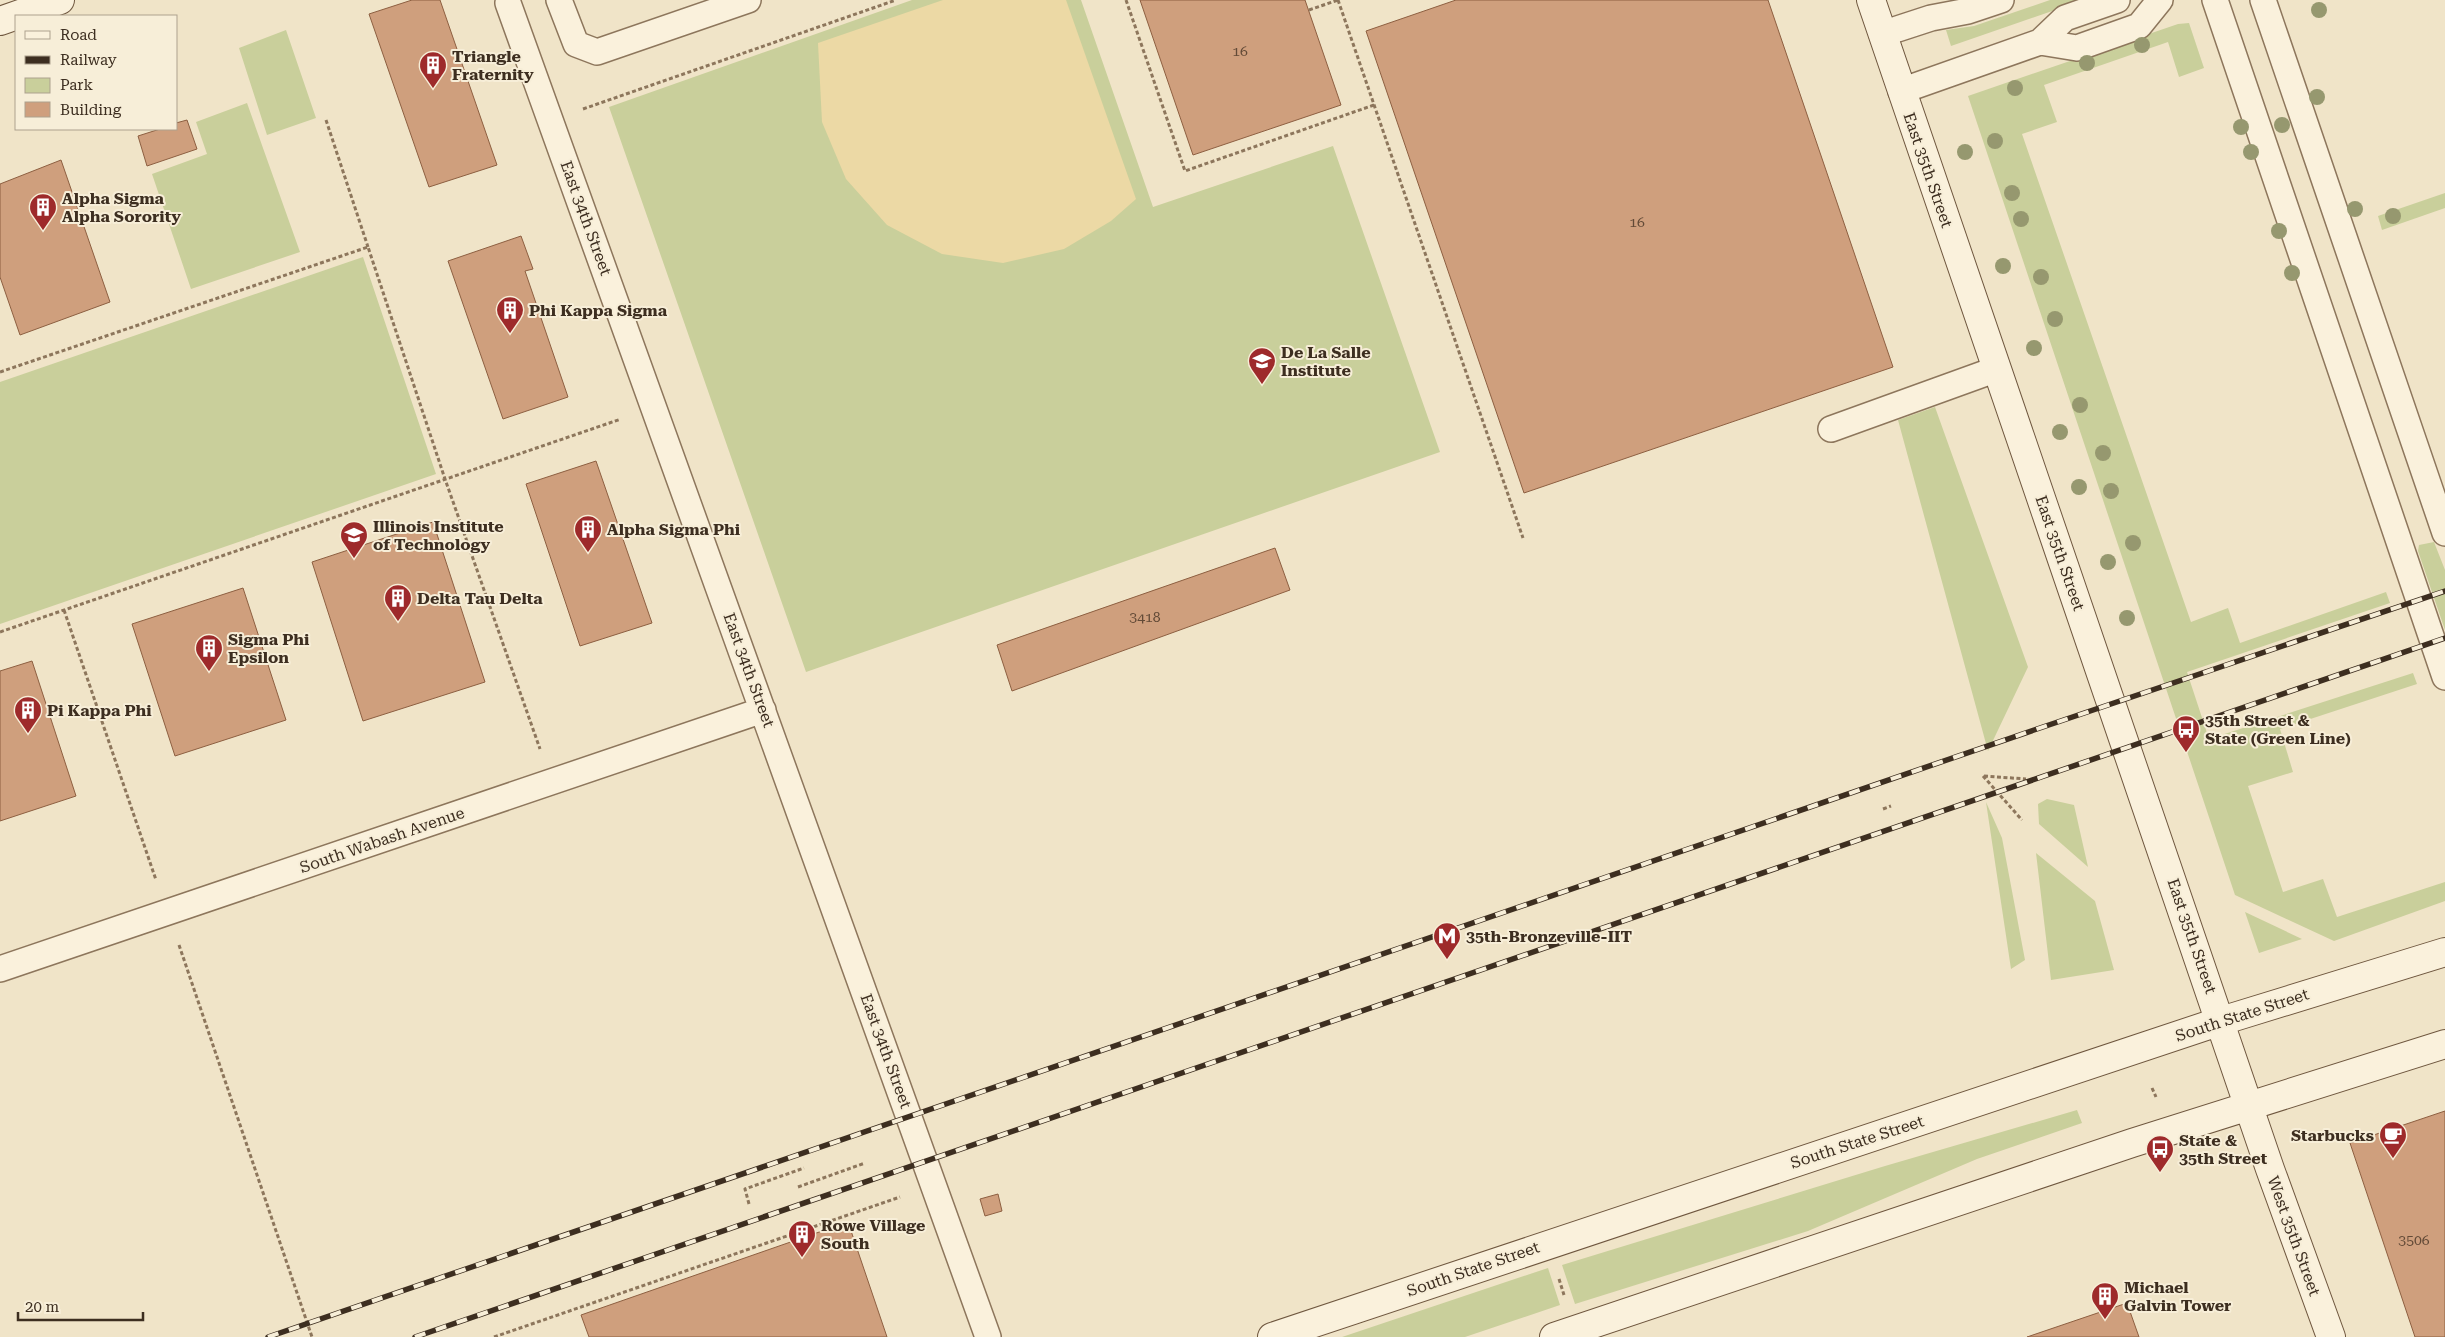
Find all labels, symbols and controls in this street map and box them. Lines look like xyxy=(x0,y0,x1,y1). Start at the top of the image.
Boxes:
legend xyxy=(15,15,178,130)
text: Road xyxy=(60,26,97,44)
house number: 16 xyxy=(1232,43,1248,59)
place label: Triangle Fraternity xyxy=(452,47,534,84)
building icon: Triangle Fraternity xyxy=(418,50,448,89)
text: Railway xyxy=(60,51,117,69)
text: Park xyxy=(60,76,94,94)
text: Building xyxy=(60,101,122,119)
street label: East 35th Street xyxy=(1899,110,1957,230)
street label: East 34th Street xyxy=(556,158,616,278)
place label: Alpha Sigma Alpha Sorority xyxy=(62,189,181,226)
building icon: Alpha Sigma Alpha Sorority xyxy=(28,192,58,231)
house number: 16 xyxy=(1629,214,1645,230)
building icon: Phi Kappa Sigma xyxy=(495,295,525,334)
place label: Phi Kappa Sigma xyxy=(529,301,668,320)
place label: De La Salle Institute xyxy=(1281,343,1371,380)
school or university icon: De La Salle Institute xyxy=(1247,346,1277,385)
street label: East 35th Street xyxy=(2031,493,2089,613)
building icon: Alpha Sigma Phi xyxy=(573,514,603,553)
place label: Illinois Institute of Technology xyxy=(373,517,504,554)
school or university icon: Illinois Institute of Technology xyxy=(339,520,369,559)
place label: Alpha Sigma Phi xyxy=(607,520,741,539)
building icon: Delta Tau Delta xyxy=(383,583,413,622)
place label: Delta Tau Delta xyxy=(417,589,543,608)
house number: 3418 xyxy=(1129,609,1161,625)
street label: East 34th Street xyxy=(719,610,779,730)
place label: Sigma Phi Epsilon xyxy=(228,630,310,667)
building icon: Sigma Phi Epsilon xyxy=(194,633,224,672)
building icon: Pi Kappa Phi xyxy=(13,695,43,734)
place label: Pi Kappa Phi xyxy=(47,701,152,720)
place label: 35th Street & State (Green Line) xyxy=(2205,711,2351,748)
bus stop icon: 35th Street & State (Green Line) xyxy=(2171,714,2201,753)
street label: South Wabash Avenue xyxy=(297,803,467,877)
street label: East 35th Street xyxy=(2163,876,2221,996)
metro station icon: 35th-Bronzeville-IIT xyxy=(1432,921,1462,960)
place label: 35th-Bronzeville-IIT xyxy=(1466,927,1632,946)
street label: South State Street xyxy=(2173,984,2311,1046)
street label: East 34th Street xyxy=(856,991,916,1111)
street label: South State Street xyxy=(1788,1111,1926,1173)
cafe icon: Starbucks xyxy=(2378,1120,2408,1159)
place label: Starbucks xyxy=(2291,1126,2374,1145)
place label: State & 35th Street xyxy=(2179,1131,2268,1168)
bus stop icon: State & 35th Street xyxy=(2145,1134,2175,1173)
street label: West 35th Street xyxy=(2264,1173,2325,1299)
place label: Rowe Village South xyxy=(821,1216,925,1253)
building icon: Rowe Village South xyxy=(787,1219,817,1258)
house number: 3506 xyxy=(2398,1232,2430,1248)
street label: South State Street xyxy=(1404,1237,1542,1301)
place label: Michael Galvin Tower xyxy=(2124,1278,2231,1315)
building icon: Michael Galvin Tower xyxy=(2090,1281,2120,1320)
scale bar xyxy=(18,1290,142,1322)
text: 20 m xyxy=(25,1298,60,1316)

